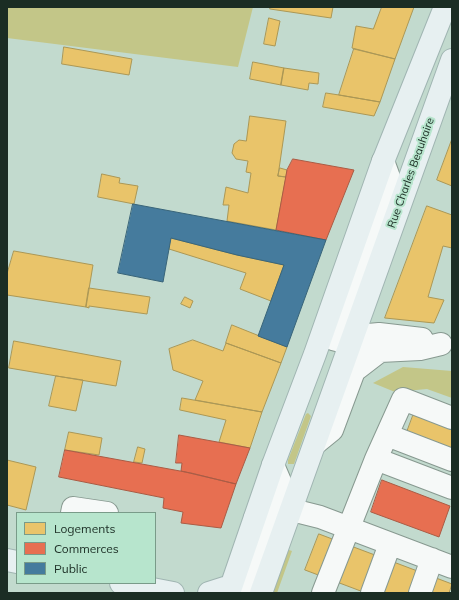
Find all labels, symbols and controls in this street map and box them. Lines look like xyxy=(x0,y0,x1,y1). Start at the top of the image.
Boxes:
street label: Rue Charles Beauhaire xyxy=(385,116,437,230)
legend xyxy=(16,512,156,584)
text: Logements xyxy=(54,521,115,536)
text: Commerces xyxy=(54,541,119,556)
text: Public xyxy=(54,561,88,576)

